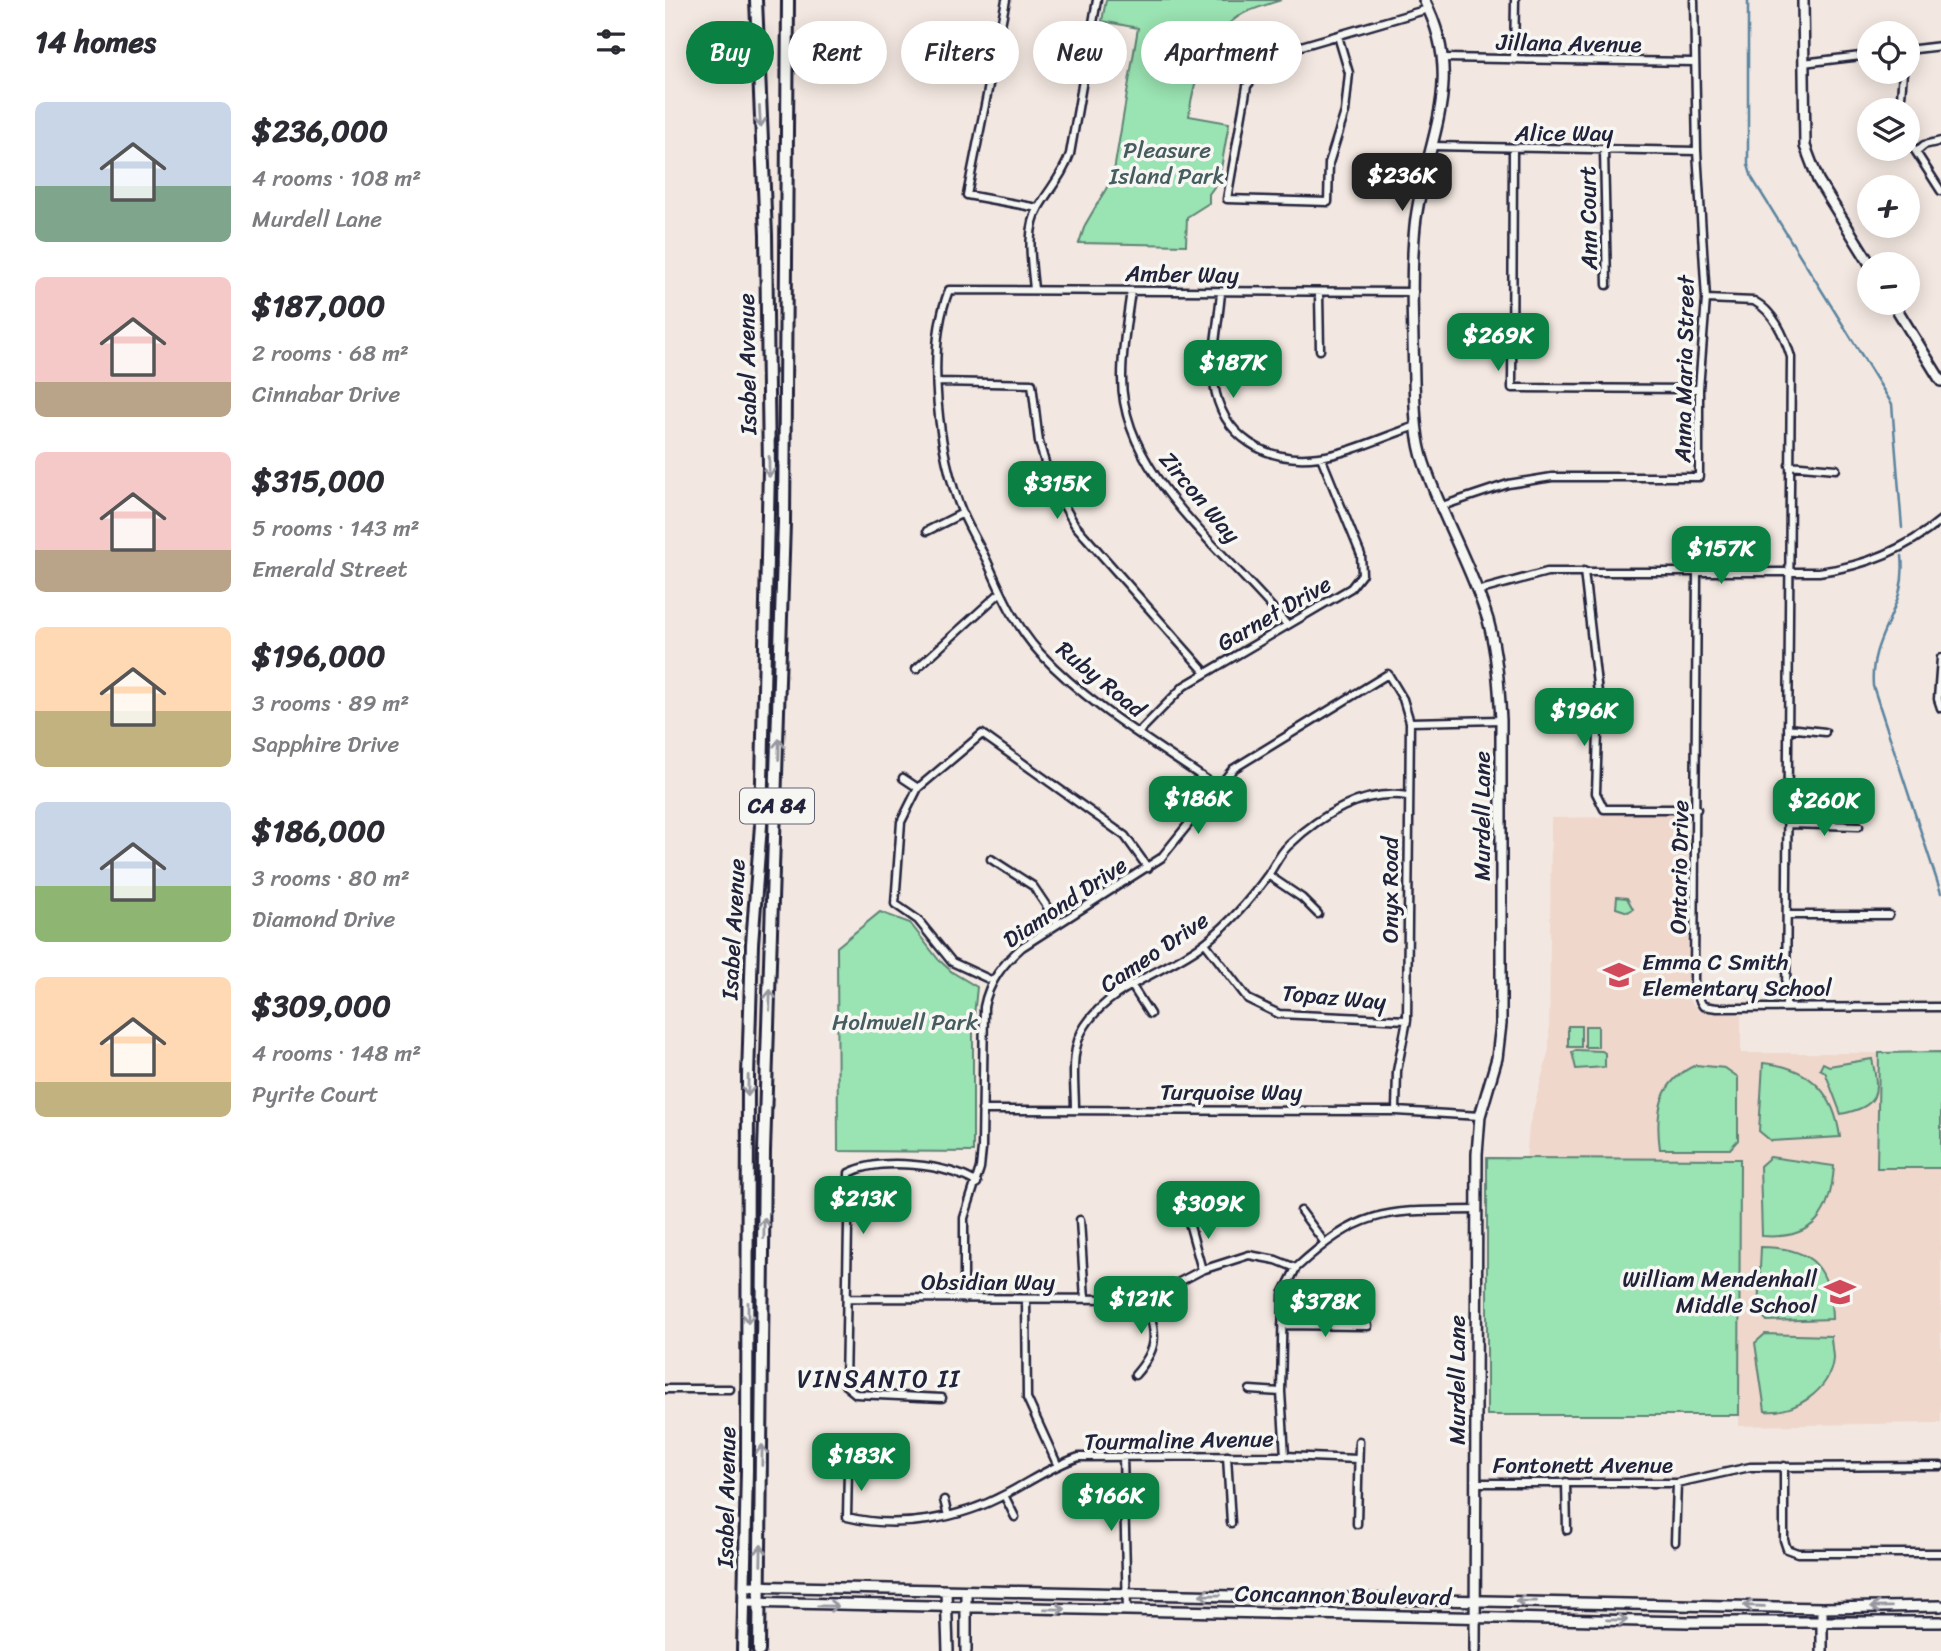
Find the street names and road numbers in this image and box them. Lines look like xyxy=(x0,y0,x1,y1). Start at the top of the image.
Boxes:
street label: Jillana Avenue xyxy=(1495,22,1642,65)
street label: Alice Way xyxy=(1514,113,1613,154)
street label: Ann Court xyxy=(1567,166,1610,271)
street label: Amber Way xyxy=(1124,253,1239,296)
street label: Anna Maria Street xyxy=(1662,273,1707,464)
street label: Isabel Avenue xyxy=(726,293,769,436)
street label: Zircon Way xyxy=(1148,442,1251,553)
street label: Garnet Drive xyxy=(1209,564,1340,663)
street label: Ruby Road xyxy=(1047,630,1156,730)
street label: Murdell Lane xyxy=(1462,751,1503,881)
road number: CA 84 xyxy=(740,788,814,824)
street label: Ontario Drive xyxy=(1658,799,1701,934)
street label: Onyx Road xyxy=(1370,835,1411,943)
street label: Diamond Drive xyxy=(994,845,1136,959)
street label: Isabel Avenue xyxy=(709,857,758,1002)
street label: Cameo Drive xyxy=(1091,900,1218,1004)
street label: Topaz Way xyxy=(1280,973,1388,1022)
street label: Turquoise Way xyxy=(1160,1072,1302,1113)
street label: Obsidian Way xyxy=(921,1262,1055,1303)
street label: Murdell Lane xyxy=(1437,1315,1478,1445)
street label: Tourmaline Avenue xyxy=(1084,1418,1275,1463)
street label: Isabel Avenue xyxy=(705,1426,748,1569)
street label: Fontonett Avenue xyxy=(1493,1445,1673,1486)
street label: Concannon Boulevard xyxy=(1235,1573,1453,1618)

